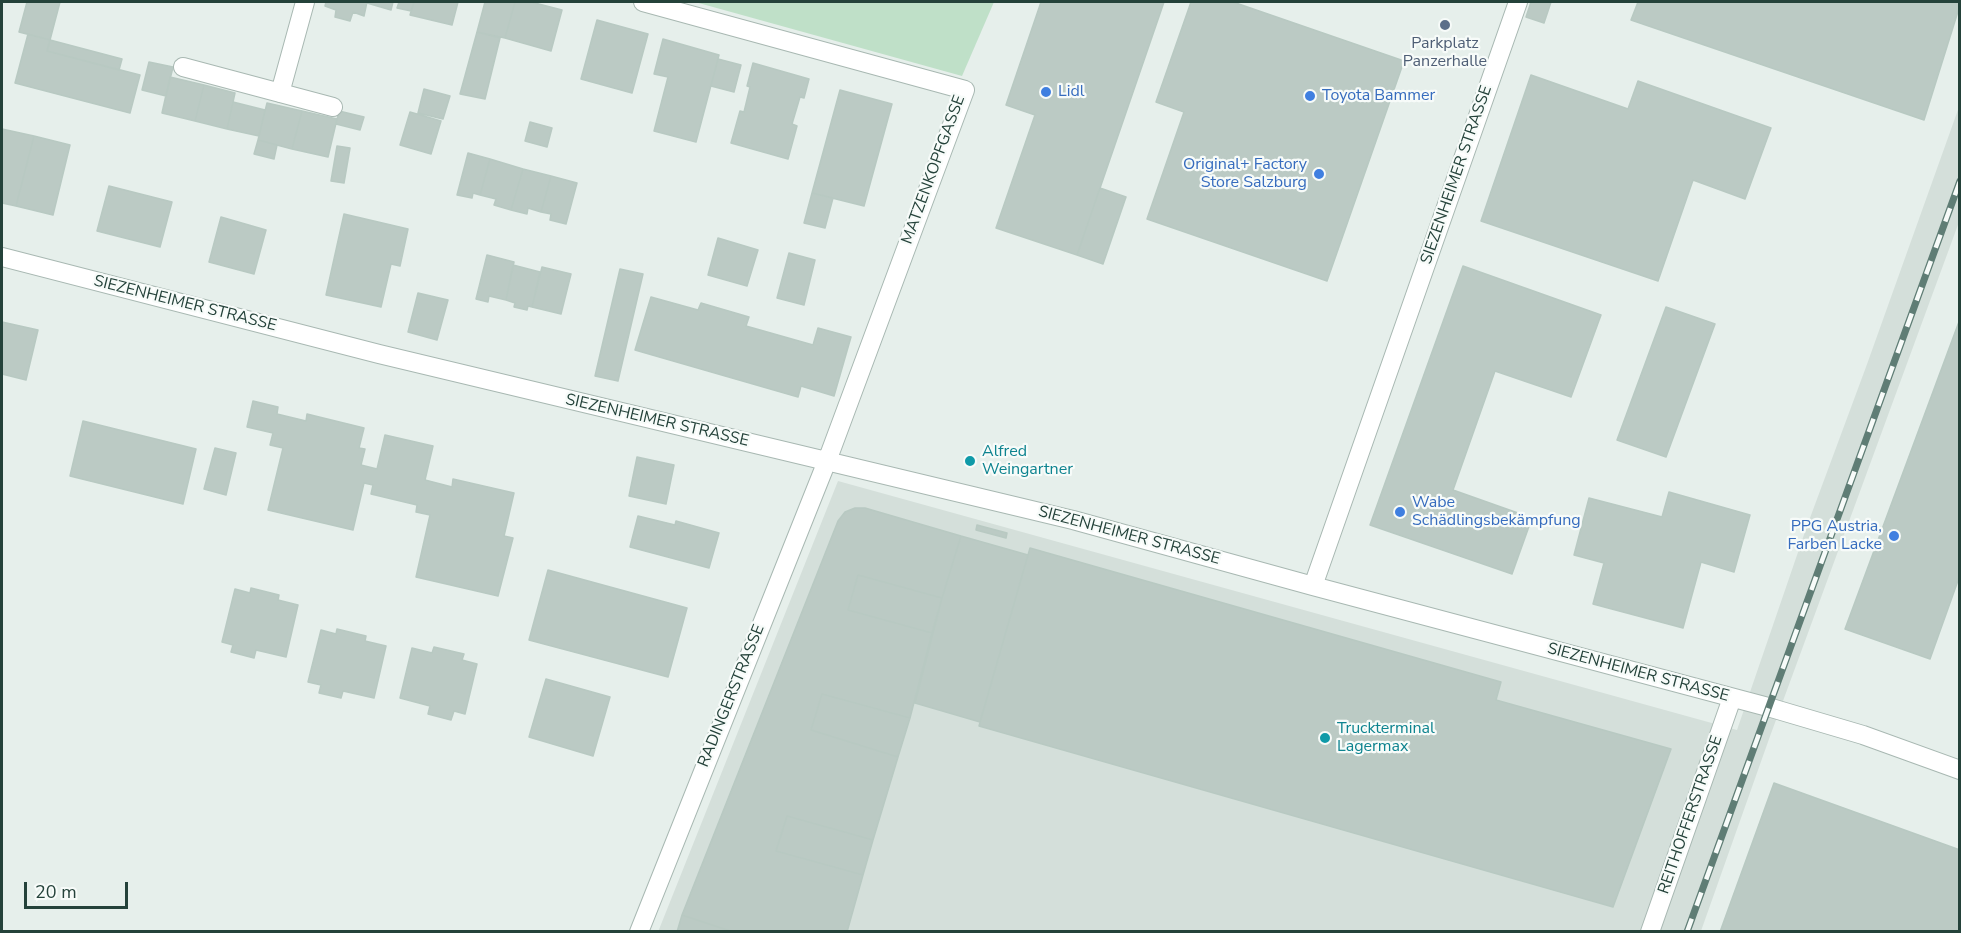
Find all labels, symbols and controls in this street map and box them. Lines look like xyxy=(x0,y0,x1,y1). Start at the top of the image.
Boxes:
marker: Parkplatz Panzerhalle xyxy=(1438,18,1452,32)
place label: Parkplatz Panzerhalle xyxy=(1403,34,1487,72)
place label: Lidl xyxy=(1058,82,1084,102)
street label: SIEZENHEIMER STRASSE xyxy=(1417,83,1497,267)
marker: Lidl xyxy=(1039,85,1053,99)
place label: Toyota Bammer xyxy=(1322,86,1435,106)
marker: Toyota Bammer xyxy=(1303,89,1317,103)
street label: MATZENKOPFGASSE xyxy=(898,93,970,247)
place label: Original+ Factory Store Salzburg xyxy=(1183,155,1307,193)
marker: Original+ Factory Store Salzburg xyxy=(1312,167,1326,181)
street label: SIEZENHEIMER STRASSE xyxy=(92,272,278,336)
street label: SIEZENHEIMER STRASSE xyxy=(563,391,751,451)
place label: Alfred Weingartner xyxy=(982,442,1073,480)
marker: Alfred Weingartner xyxy=(963,454,977,468)
place label: Wabe Schädlingsbekämpfung xyxy=(1412,493,1581,531)
street label: SIEZENHEIMER STRASSE xyxy=(1036,502,1222,570)
marker: Wabe Schädlingsbekämpfung xyxy=(1393,505,1407,519)
place label: PPG Austria, Farben Lacke xyxy=(1787,517,1882,555)
marker: PPG Austria, Farben Lacke xyxy=(1887,529,1901,543)
street label: RADINGERSTRASSE xyxy=(695,622,769,770)
street label: SIEZENHEIMER STRASSE xyxy=(1545,639,1731,707)
place label: Truckterminal Lagermax xyxy=(1337,719,1435,757)
marker: Truckterminal Lagermax xyxy=(1318,731,1332,745)
street label: REITHOFFERSTRASSE xyxy=(1655,733,1727,897)
scale bar xyxy=(27,870,130,908)
text: 20 m xyxy=(35,880,77,904)

